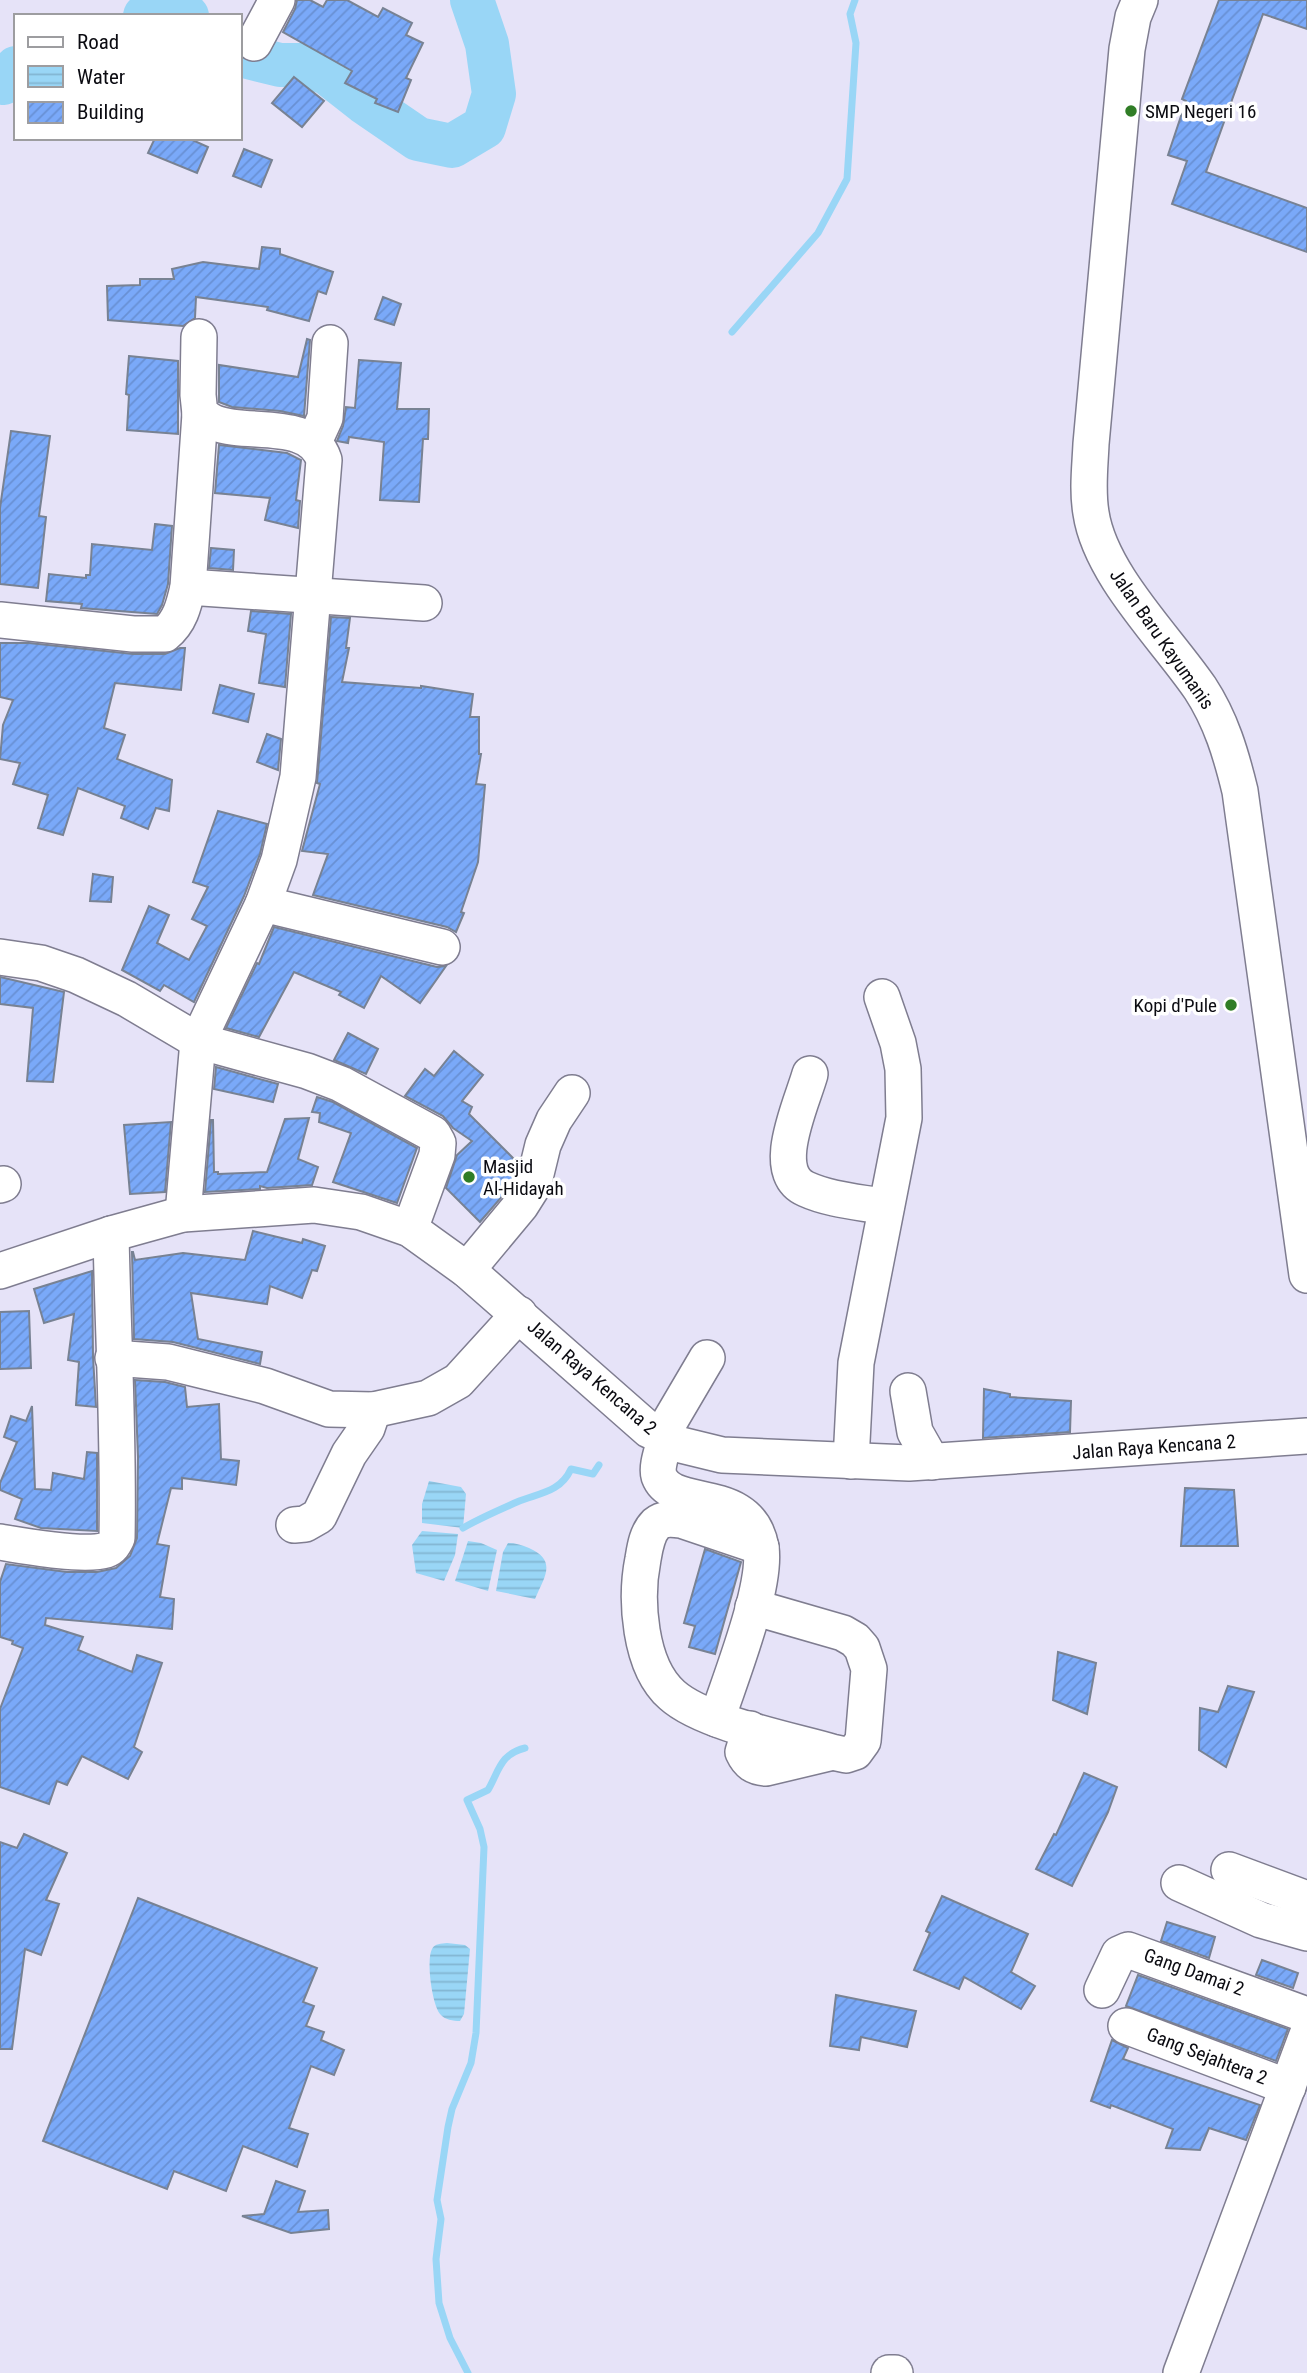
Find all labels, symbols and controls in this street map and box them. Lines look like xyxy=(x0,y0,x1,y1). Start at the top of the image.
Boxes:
legend xyxy=(14,14,242,140)
text: Road xyxy=(77,30,119,54)
text: Water xyxy=(77,65,125,89)
text: Building xyxy=(77,100,144,124)
place label: SMP Negeri 16 xyxy=(1145,100,1256,123)
marker: SMP Negeri 16 xyxy=(1123,103,1139,119)
street label: Jalan Baru Kayumanis xyxy=(1105,564,1219,714)
place label: Kopi d'Pule xyxy=(1134,994,1217,1017)
marker: Kopi d'Pule xyxy=(1223,997,1239,1013)
place label: Masjid Al-Hidayah xyxy=(483,1155,564,1200)
marker: Masjid Al-Hidayah xyxy=(461,1169,477,1185)
street label: Jalan Raya Kencana 2 xyxy=(523,1315,661,1439)
street label: Jalan Raya Kencana 2 xyxy=(1072,1430,1236,1464)
street label: Gang Damai 2 xyxy=(1141,1943,1247,2001)
street label: Gang Sejahtera 2 xyxy=(1143,2022,1271,2090)

